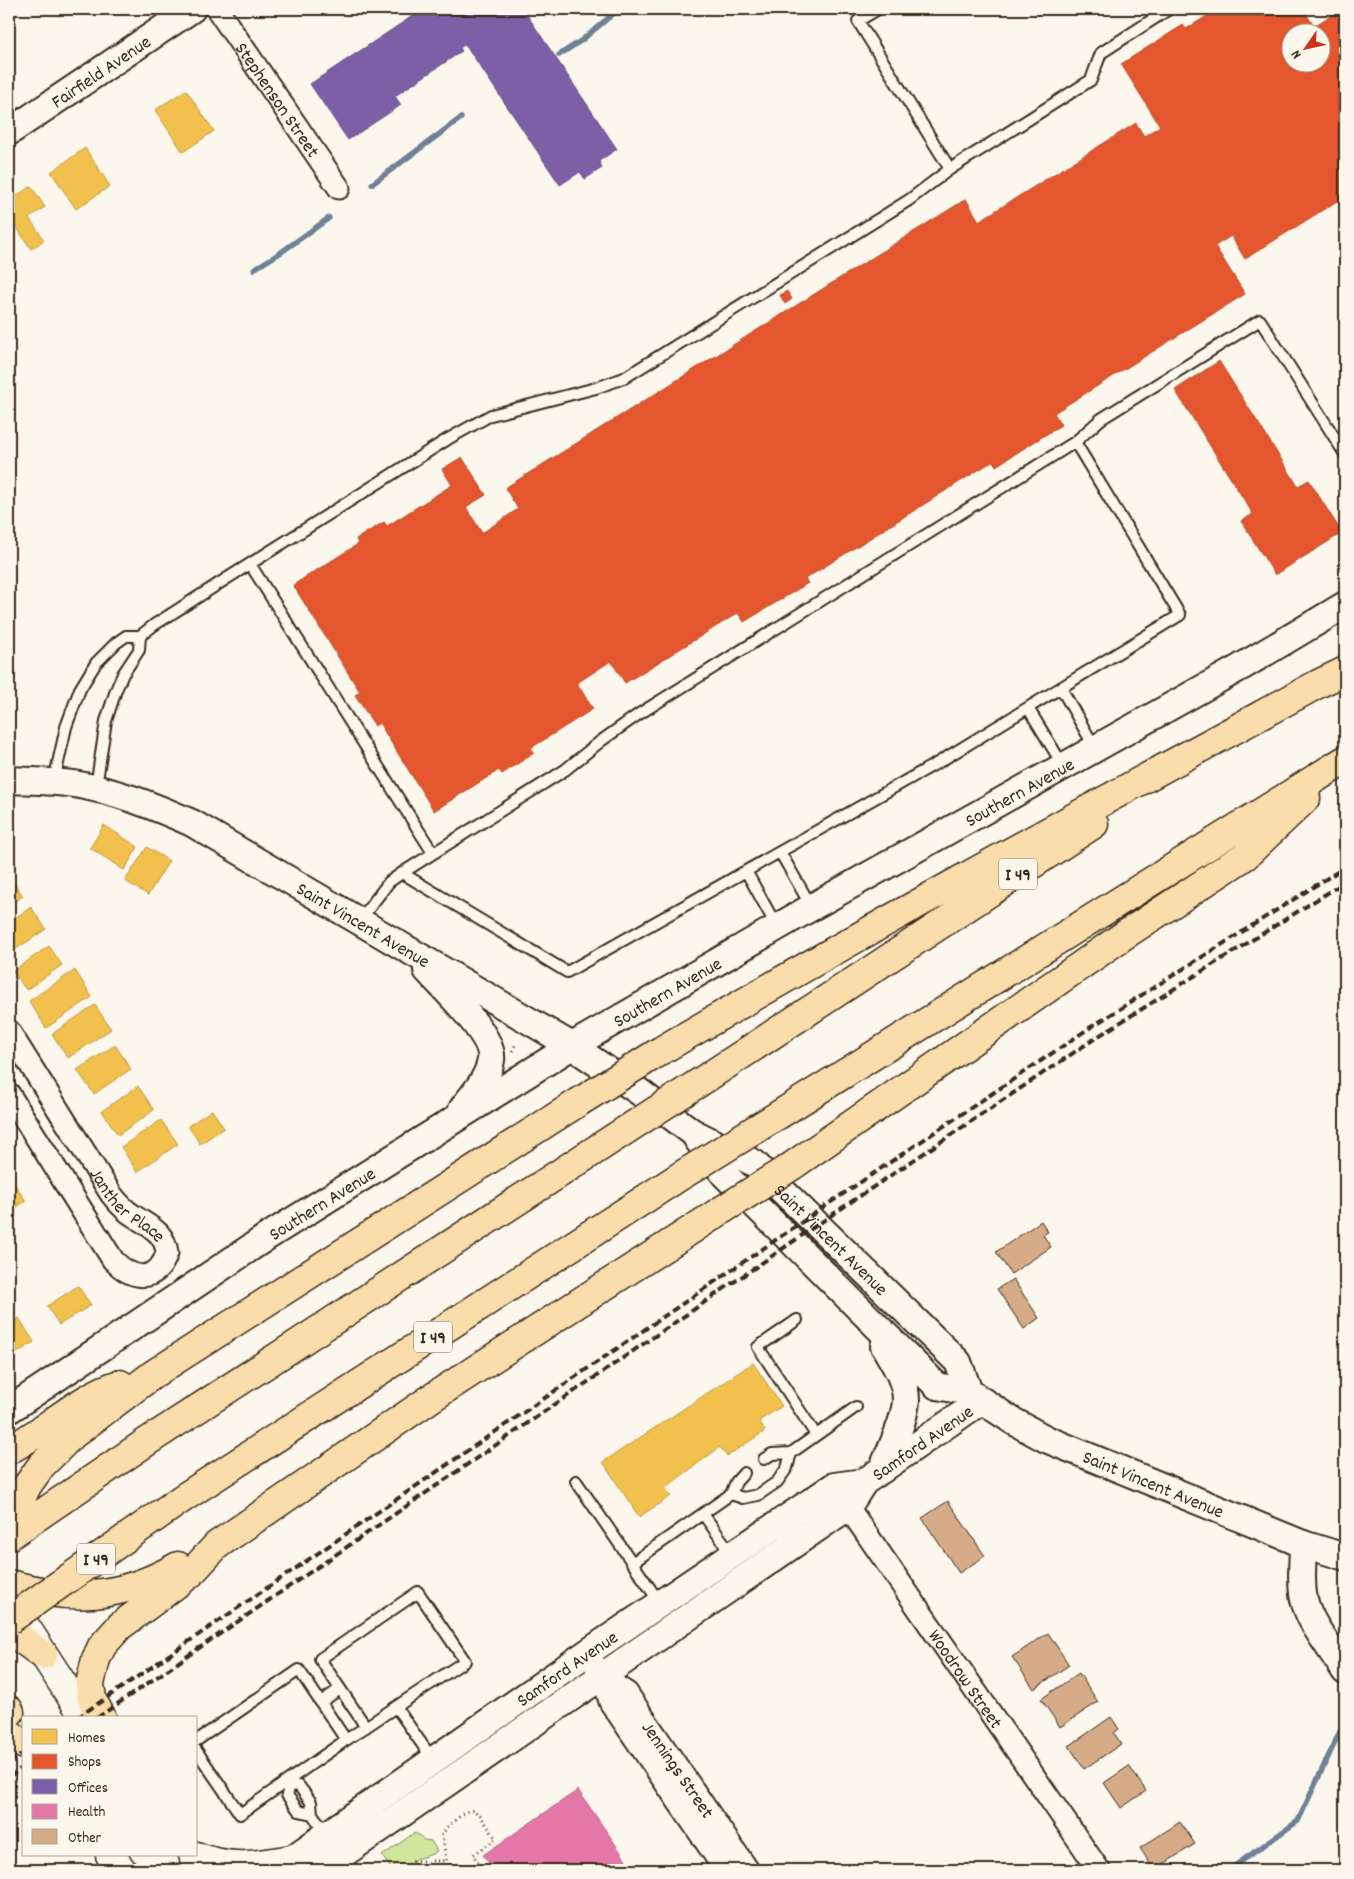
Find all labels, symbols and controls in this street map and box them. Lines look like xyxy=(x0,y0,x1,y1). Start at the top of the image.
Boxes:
north arrow xyxy=(1282,22,1332,72)
street label: Fairfield Avenue xyxy=(47,30,157,117)
street label: Stephenson Street xyxy=(227,38,324,164)
text: N xyxy=(1287,46,1307,63)
street label: Southern Avenue xyxy=(961,753,1080,836)
road number: I 49 xyxy=(999,859,1037,890)
street label: Saint Vincent Avenue xyxy=(290,877,434,977)
street label: Southern Avenue xyxy=(609,952,728,1036)
street label: Southern Avenue xyxy=(265,1162,382,1249)
street label: Janther Place xyxy=(81,1164,171,1249)
street label: Saint Vincent Avenue xyxy=(766,1179,893,1304)
road number: I 49 xyxy=(414,1321,452,1352)
street label: Samford Avenue xyxy=(868,1400,980,1489)
street label: Saint Vincent Avenue xyxy=(1078,1445,1227,1527)
road number: I 49 xyxy=(77,1544,115,1575)
street label: Woodrow Street xyxy=(920,1625,1007,1735)
street label: Samford Avenue xyxy=(512,1626,624,1715)
legend xyxy=(22,1716,198,1856)
street label: Jennings Street xyxy=(633,1717,719,1825)
text: Homes xyxy=(68,1728,106,1750)
text: Shops xyxy=(68,1752,101,1774)
text: Offices xyxy=(68,1778,108,1800)
text: Health xyxy=(68,1802,105,1824)
text: Other xyxy=(68,1828,102,1850)

